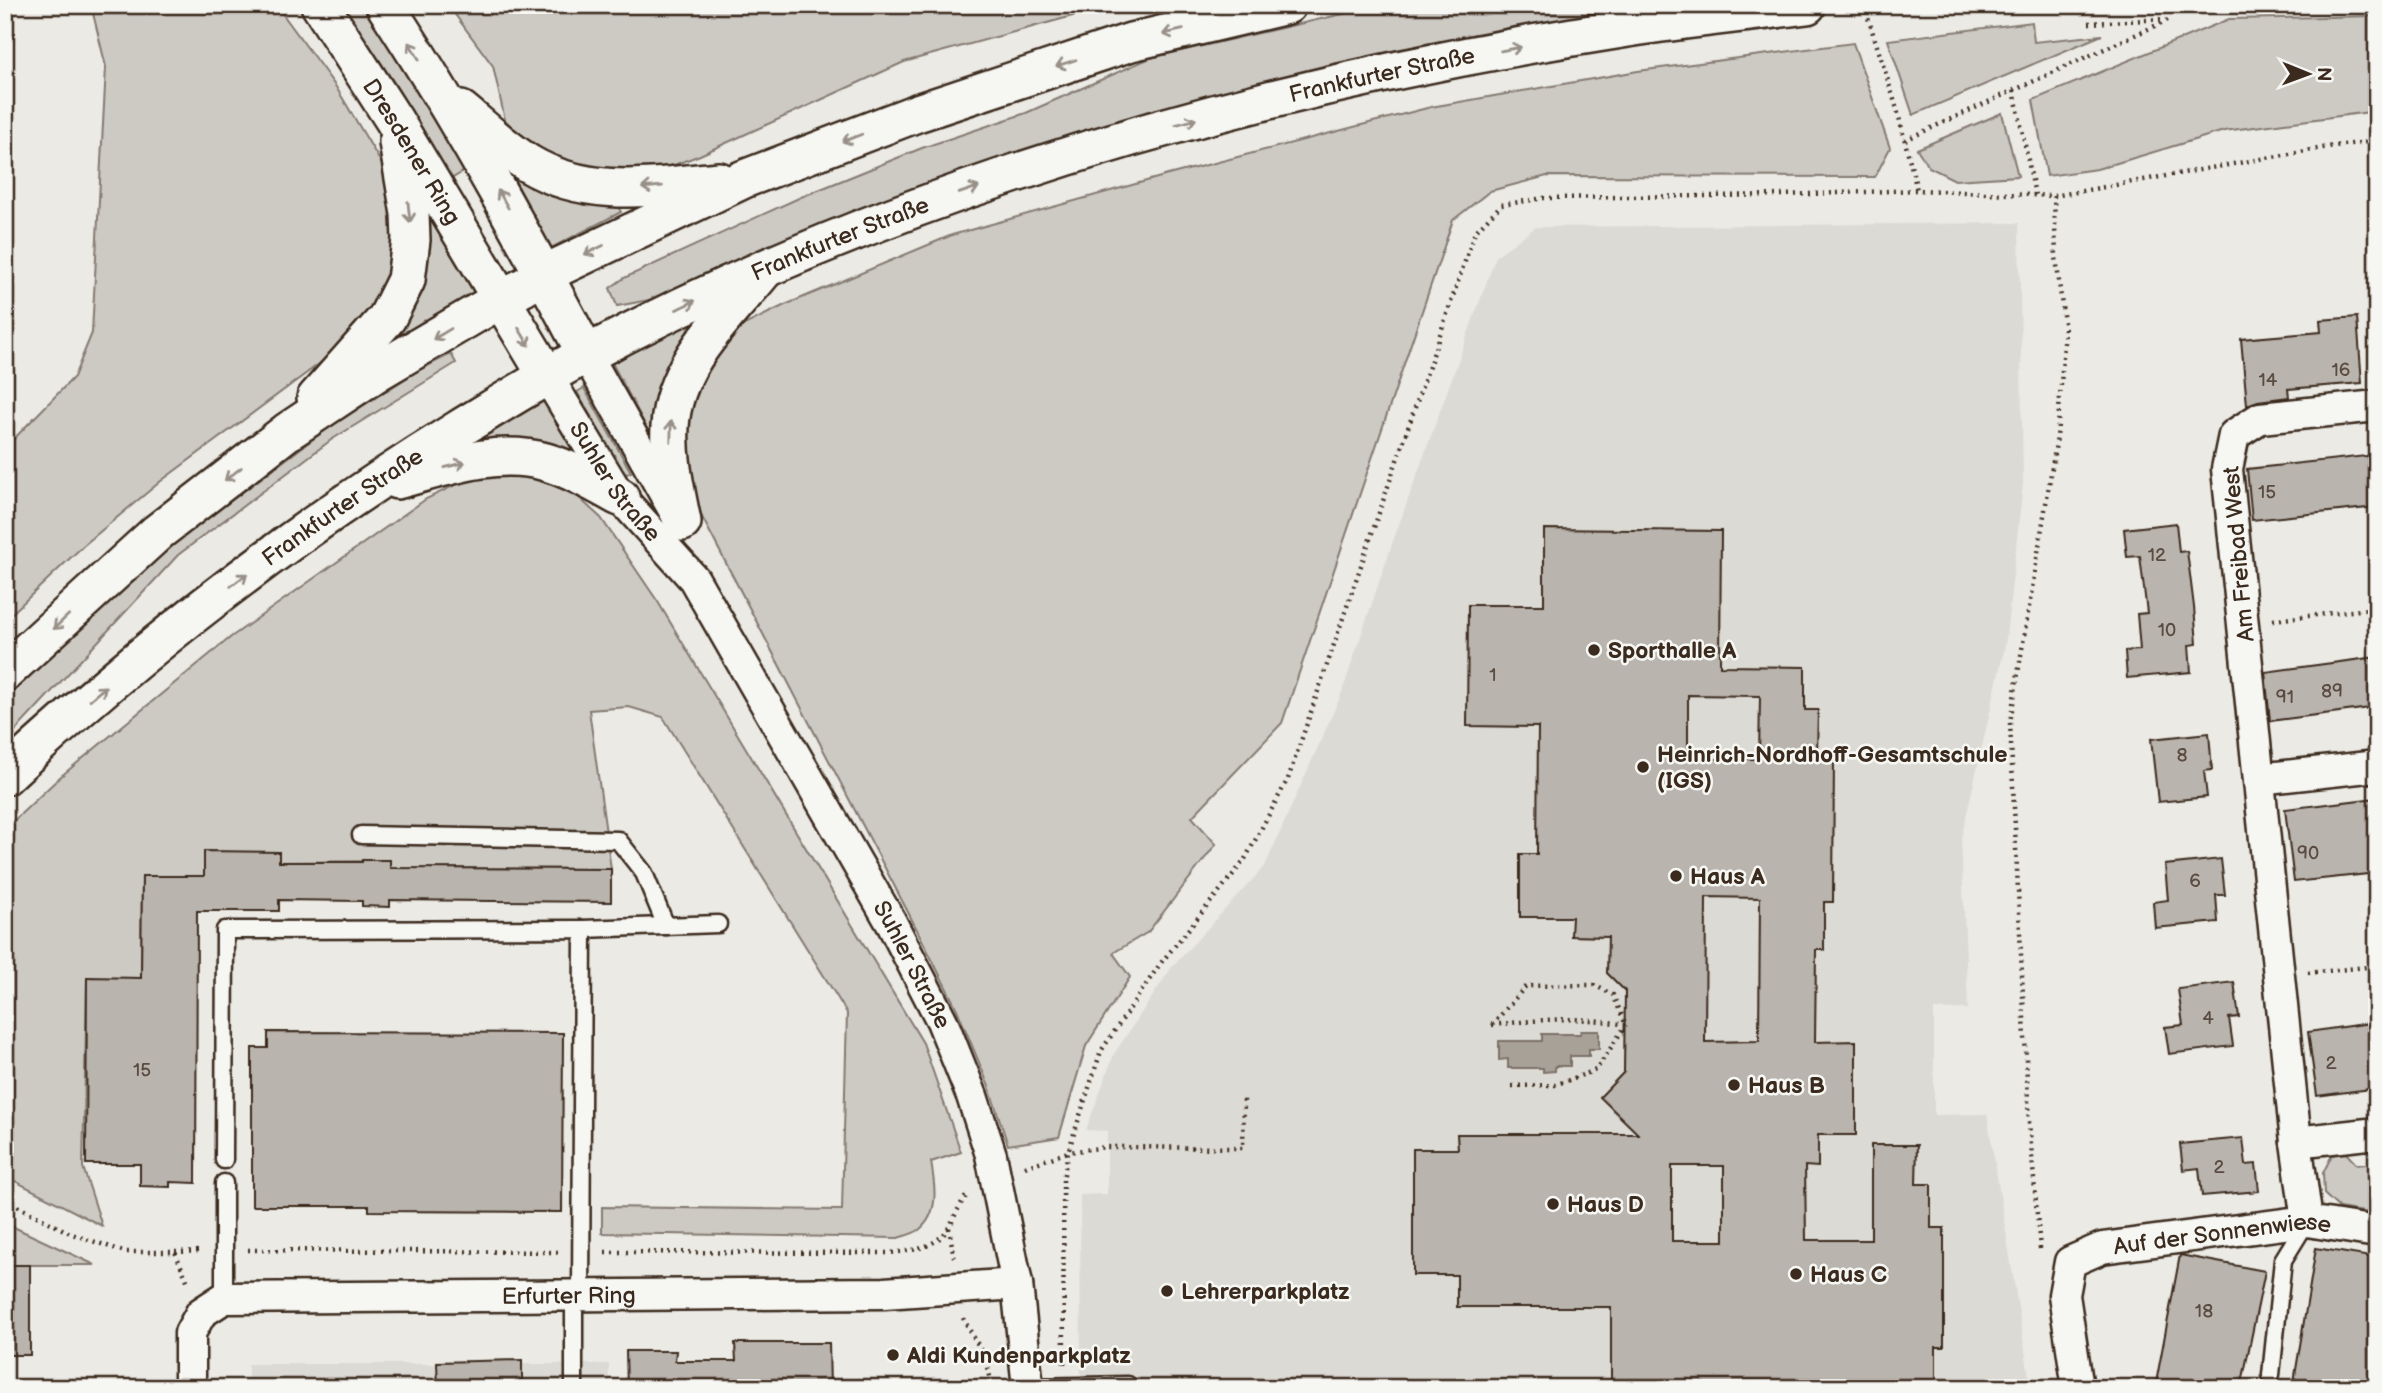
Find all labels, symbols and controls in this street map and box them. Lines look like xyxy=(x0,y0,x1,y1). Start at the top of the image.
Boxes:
one-way arrow xyxy=(1162,26,1185,39)
north arrow xyxy=(2274,38,2344,108)
one-way arrow xyxy=(407,42,422,61)
street label: Frankfurter Straße xyxy=(1286,42,1477,109)
one-way arrow xyxy=(1499,42,1522,56)
one-way arrow xyxy=(1056,58,1078,70)
text: N xyxy=(2312,67,2335,82)
street label: Dresdener Ring xyxy=(356,74,466,230)
one-way arrow xyxy=(1175,115,1197,128)
one-way arrow xyxy=(841,132,863,145)
one-way arrow xyxy=(641,181,663,194)
one-way arrow xyxy=(957,183,979,195)
one-way arrow xyxy=(496,189,509,210)
street label: Frankfurter Straße xyxy=(747,191,933,288)
one-way arrow xyxy=(403,200,416,223)
one-way arrow xyxy=(584,244,605,258)
one-way arrow xyxy=(675,298,696,311)
one-way arrow xyxy=(432,327,452,341)
one-way arrow xyxy=(517,327,531,347)
house number: 16 xyxy=(2332,359,2350,382)
house number: 14 xyxy=(2259,369,2278,392)
street label: Suhler Straße xyxy=(563,417,666,548)
one-way arrow xyxy=(664,419,678,442)
street label: Frankfurter Straße xyxy=(257,442,428,573)
one-way arrow xyxy=(443,458,466,471)
street label: Am Freibad West xyxy=(2217,465,2261,643)
one-way arrow xyxy=(225,466,243,481)
house number: 15 xyxy=(2258,481,2276,504)
house number: 12 xyxy=(2148,544,2167,567)
one-way arrow xyxy=(229,572,248,587)
one-way arrow xyxy=(53,613,70,630)
house number: 10 xyxy=(2158,619,2176,642)
place label: Sporthalle A xyxy=(1608,637,1737,665)
marker: Sporthalle A xyxy=(1586,642,1602,658)
house number: 1 xyxy=(1489,664,1497,687)
house number: 89 xyxy=(2321,680,2343,703)
one-way arrow xyxy=(89,685,107,701)
house number: 91 xyxy=(2276,686,2294,709)
place label: Heinrich-Nordhoff-Gesamtschule (IGS) xyxy=(1657,741,2007,795)
house number: 8 xyxy=(2176,744,2188,767)
marker: Heinrich-Nordhoff-Gesamtschule (IGS) xyxy=(1635,759,1651,775)
house number: 90 xyxy=(2297,842,2319,865)
place label: Haus A xyxy=(1690,863,1766,891)
marker: Haus A xyxy=(1668,868,1684,884)
house number: 6 xyxy=(2189,870,2201,893)
street label: Suhler Straße xyxy=(867,896,957,1034)
house number: 4 xyxy=(2202,1007,2214,1030)
house number: 2 xyxy=(2325,1052,2337,1075)
house number: 15 xyxy=(133,1059,151,1082)
place label: Haus B xyxy=(1748,1072,1825,1100)
marker: Haus B xyxy=(1726,1077,1742,1093)
house number: 2 xyxy=(2213,1156,2225,1179)
place label: Haus D xyxy=(1567,1191,1644,1219)
marker: Haus D xyxy=(1545,1196,1561,1212)
street label: Auf der Sonnenwiese xyxy=(2112,1208,2333,1261)
place label: Haus C xyxy=(1810,1261,1887,1289)
marker: Haus C xyxy=(1788,1266,1804,1282)
place label: Lehrerparkplatz xyxy=(1181,1278,1349,1306)
street label: Erfurter Ring xyxy=(502,1282,636,1311)
marker: Lehrerparkplatz xyxy=(1159,1283,1175,1299)
house number: 18 xyxy=(2195,1300,2213,1323)
place label: Aldi Kundenparkplatz xyxy=(906,1342,1131,1370)
marker: Aldi Kundenparkplatz xyxy=(885,1347,901,1363)

